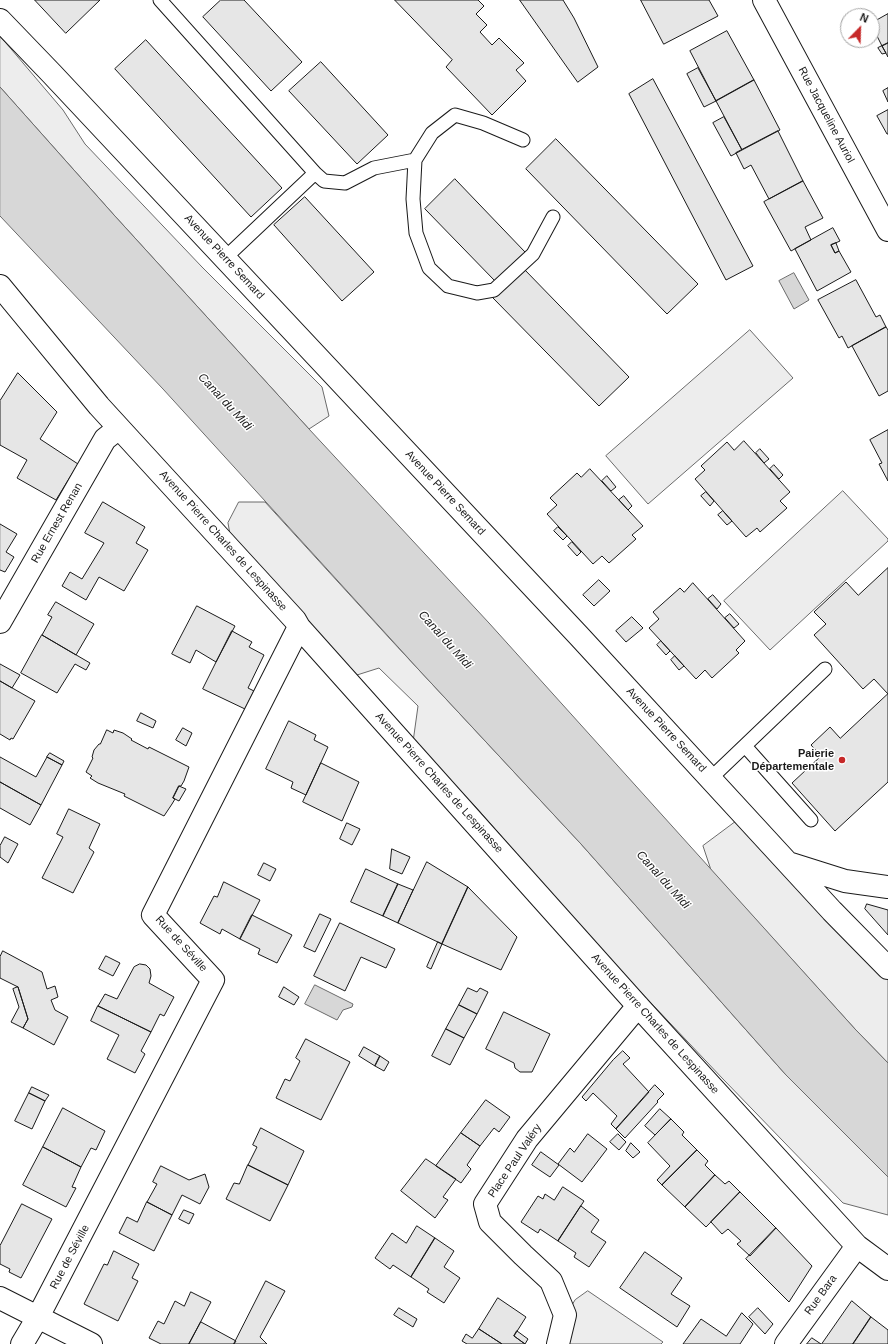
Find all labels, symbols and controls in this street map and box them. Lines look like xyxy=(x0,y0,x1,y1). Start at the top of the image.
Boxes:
north arrow xyxy=(840,8,880,48)
text: N xyxy=(858,11,870,25)
street label: Rue Jacqueline Auriol xyxy=(795,65,857,165)
street label: Avenue Pierre Semard xyxy=(181,212,267,302)
water label: Canal du Midi xyxy=(195,370,255,434)
street label: Avenue Pierre Semard xyxy=(402,448,488,538)
street label: Avenue Pierre Charles de Lespinasse xyxy=(156,468,290,614)
street label: Rue Ernest Renan xyxy=(29,481,85,565)
water label: Canal du Midi xyxy=(415,608,475,672)
street label: Avenue Pierre Semard xyxy=(623,685,709,775)
street label: Avenue Pierre Charles de Lespinasse xyxy=(372,710,506,856)
place label: Paierie Départementale xyxy=(751,747,834,773)
marker: Paierie Départementale xyxy=(837,755,847,765)
water label: Canal du Midi xyxy=(633,848,693,912)
street label: Rue de Séville xyxy=(152,913,210,975)
street label: Avenue Pierre Charles de Lespinasse xyxy=(588,951,722,1097)
street label: Place Paul Valéry xyxy=(485,1122,545,1200)
street label: Rue de Séville xyxy=(48,1223,92,1291)
street label: Rue Bara xyxy=(802,1272,840,1318)

